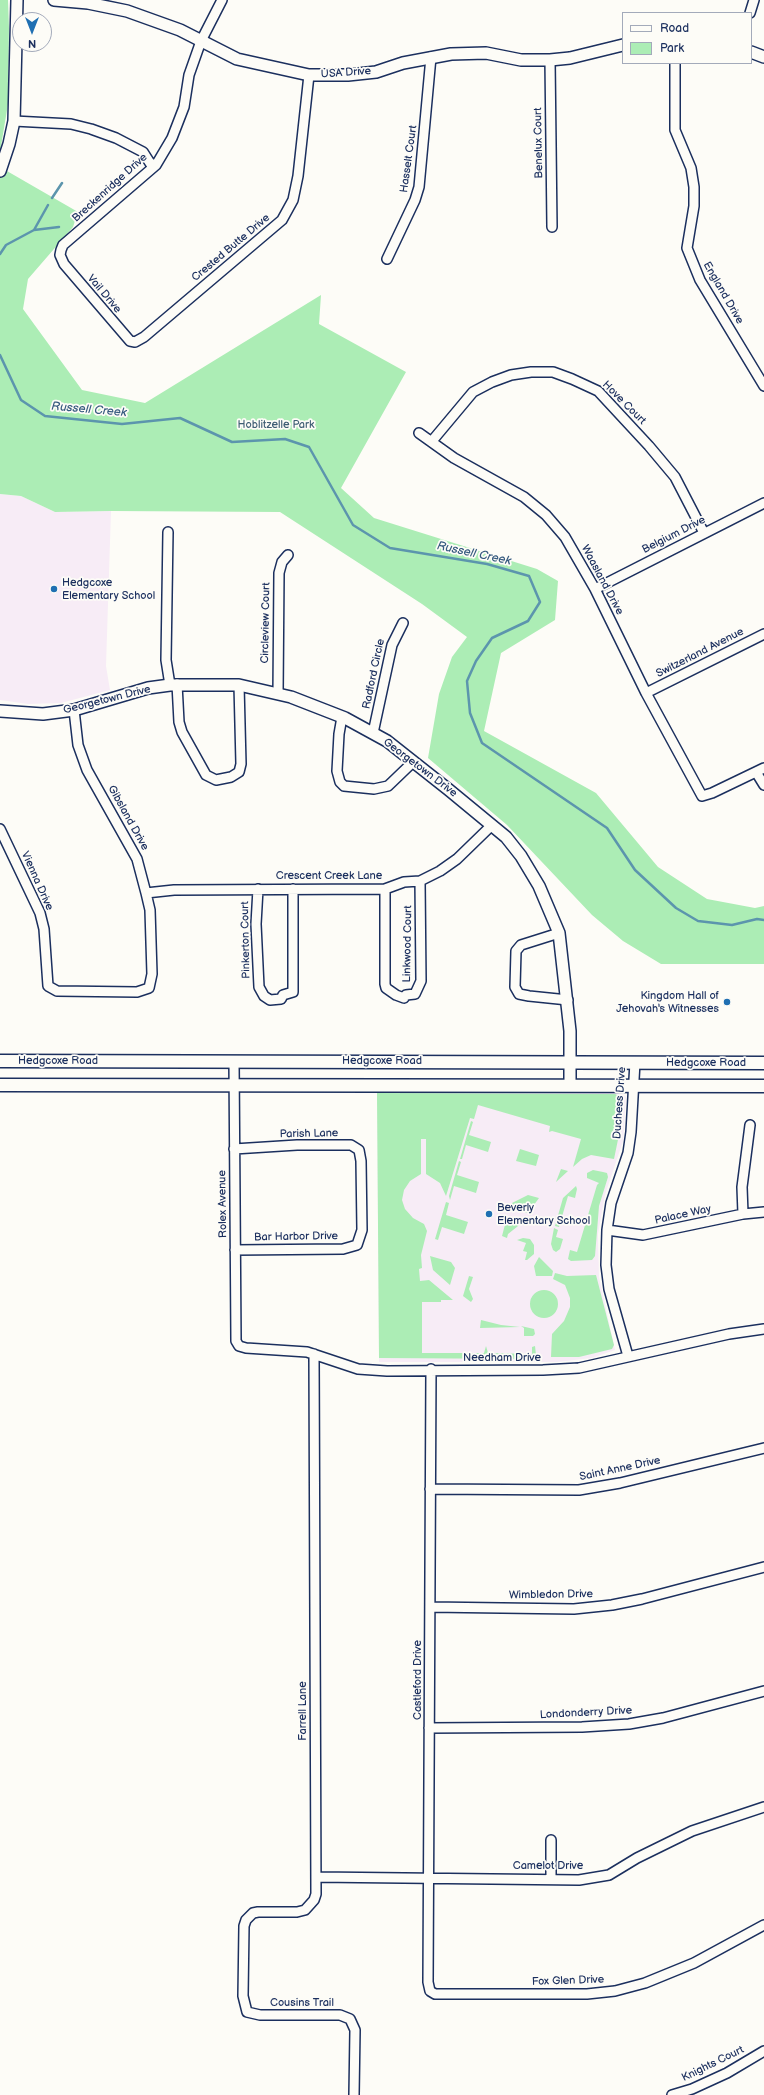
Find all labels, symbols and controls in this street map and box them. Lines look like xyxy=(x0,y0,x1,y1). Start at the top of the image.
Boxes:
north arrow xyxy=(12,12,52,52)
legend xyxy=(622,12,752,64)
text: Road xyxy=(660,21,689,36)
text: N xyxy=(28,37,36,50)
text: Park xyxy=(660,41,684,56)
street label: USA Drive xyxy=(320,65,372,81)
street label: Benelux Court xyxy=(532,107,546,179)
street label: Hasselt Court xyxy=(398,124,420,194)
street label: Breckenridge Drive xyxy=(70,151,150,225)
street label: Crested Butte Drive xyxy=(189,212,273,284)
street label: England Drive xyxy=(700,260,746,326)
street label: Vail Drive xyxy=(84,272,124,316)
street label: Hove Court xyxy=(599,378,649,428)
water label: Russell Creek xyxy=(51,400,127,420)
park label: Hoblitzelle Park xyxy=(238,418,314,432)
street label: Belgium Drive xyxy=(640,513,708,557)
water label: Russell Creek xyxy=(436,539,512,569)
street label: Waasland Drive xyxy=(578,543,626,617)
place label: Hedgcoxe Elementary School xyxy=(62,576,155,602)
street label: Circleview Court xyxy=(259,582,273,664)
marker: Hedgcoxe Elementary School xyxy=(49,584,59,594)
street label: Switzerland Avenue xyxy=(654,625,746,681)
street label: Radford Circle xyxy=(360,638,388,710)
street label: Georgetown Drive xyxy=(62,683,152,717)
street label: Georgetown Drive xyxy=(380,736,460,800)
street label: Gibsland Drive xyxy=(105,783,151,853)
street label: Vienna Drive xyxy=(18,849,56,913)
street label: Crescent Creek Lane xyxy=(276,869,382,883)
street label: Pinkerton Court xyxy=(239,901,253,979)
street label: Linkwood Court xyxy=(401,905,415,983)
place label: Kingdom Hall of Jehovah's Witnesses xyxy=(616,989,719,1015)
marker: Kingdom Hall of Jehovah's Witnesses xyxy=(722,997,732,1007)
street label: Hedgcoxe Road xyxy=(18,1054,98,1068)
street label: Hedgcoxe Road xyxy=(342,1054,422,1068)
street label: Hedgcoxe Road xyxy=(666,1056,746,1070)
street label: Duchess Drive xyxy=(611,1066,629,1140)
street label: Parish Lane xyxy=(280,1127,338,1141)
street label: Rolex Avenue xyxy=(216,1170,230,1238)
place label: Beverly Elementary School xyxy=(497,1201,590,1227)
street label: Palace Way xyxy=(654,1203,712,1227)
marker: Beverly Elementary School xyxy=(484,1209,494,1219)
street label: Bar Harbor Drive xyxy=(254,1230,338,1244)
street label: Needham Drive xyxy=(463,1351,541,1365)
street label: Saint Anne Drive xyxy=(578,1454,662,1484)
street label: Wimbledon Drive xyxy=(509,1588,593,1602)
street label: Castleford Drive xyxy=(411,1640,425,1720)
street label: Farrell Lane xyxy=(296,1681,310,1741)
street label: Londonderry Drive xyxy=(540,1704,632,1722)
street label: Camelot Drive xyxy=(513,1859,583,1873)
street label: Fox Glen Drive xyxy=(532,1973,604,1989)
street label: Cousins Trail xyxy=(270,1996,334,2010)
street label: Knights Court xyxy=(680,2043,746,2085)

